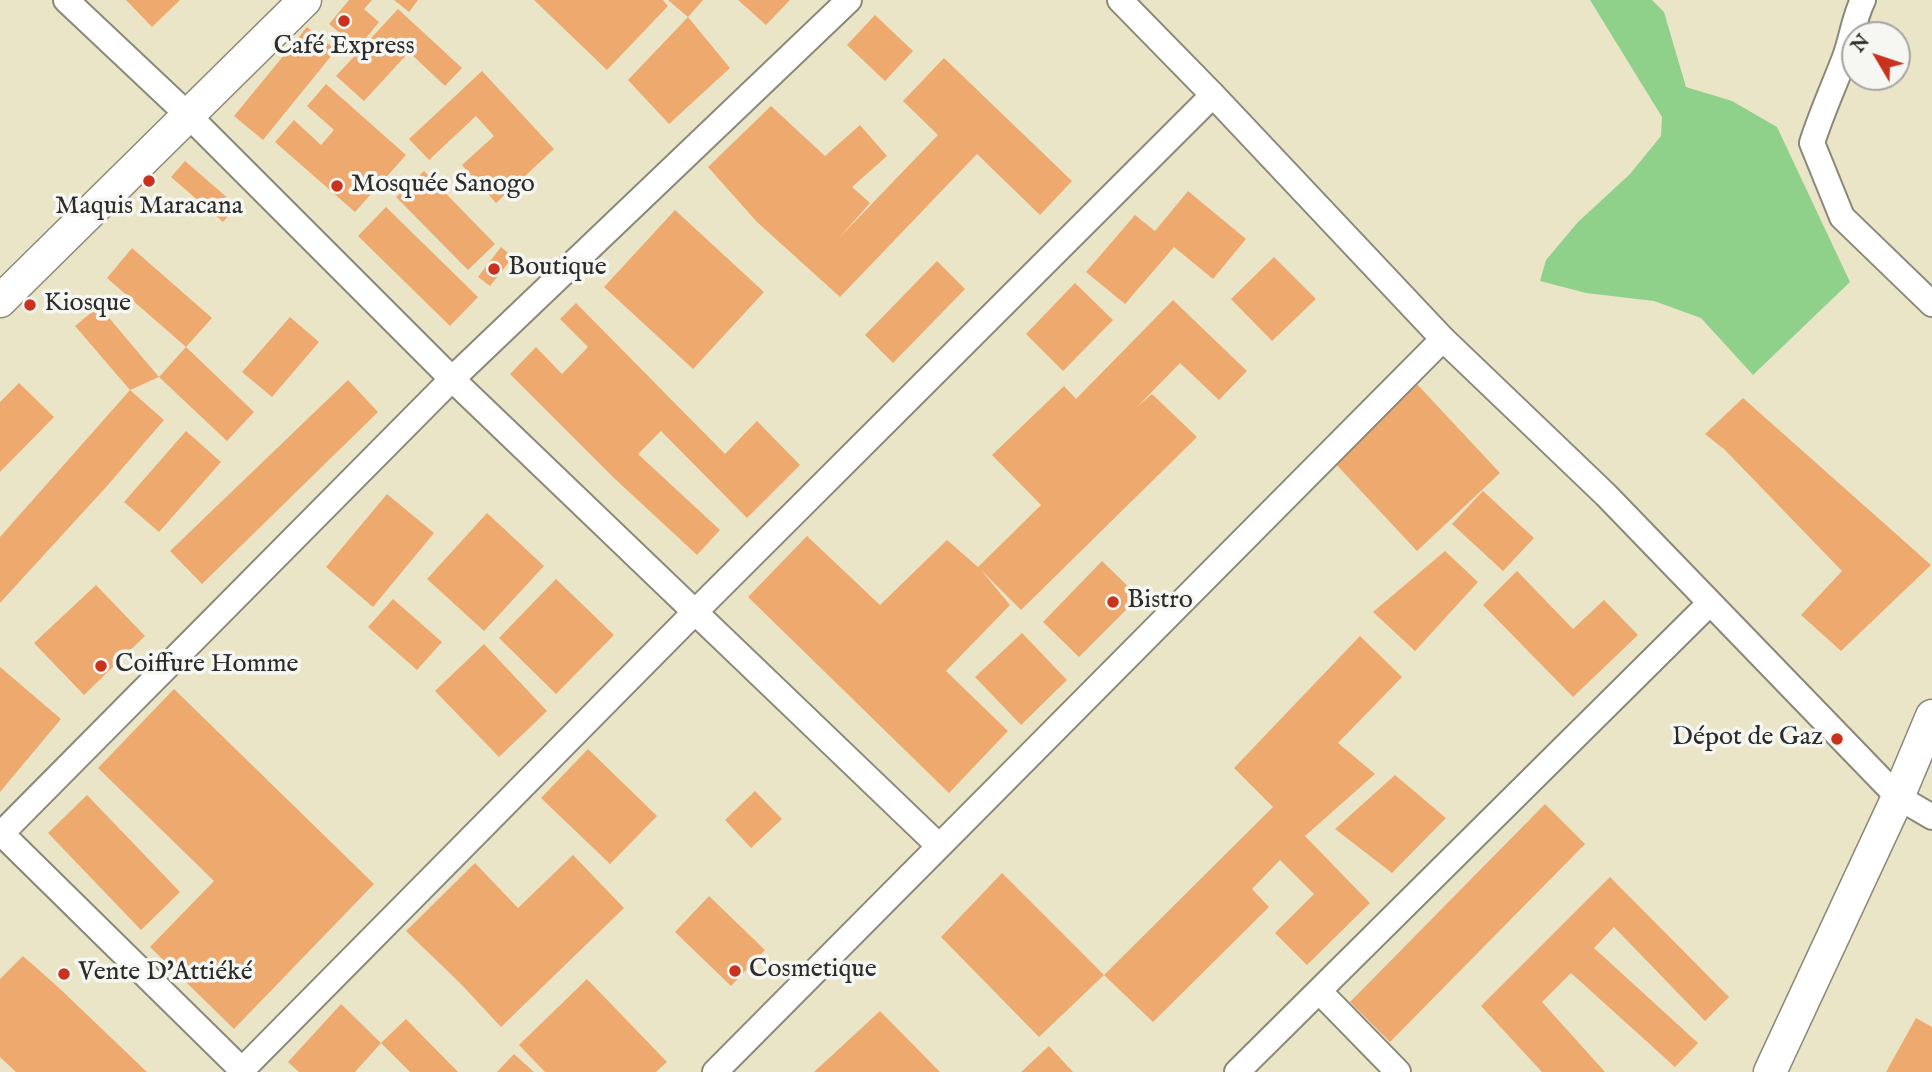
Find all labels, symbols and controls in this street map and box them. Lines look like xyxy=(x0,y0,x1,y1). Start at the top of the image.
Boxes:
marker: Café Express xyxy=(336,13,352,29)
north arrow xyxy=(1841,21,1911,91)
text: N xyxy=(1847,30,1876,58)
place label: Café Express xyxy=(273,32,415,64)
place label: Mosquée Sanogo xyxy=(351,170,535,202)
marker: Maquis Maracana xyxy=(141,173,157,189)
marker: Mosquée Sanogo xyxy=(329,178,345,194)
place label: Maquis Maracana xyxy=(55,192,243,224)
place label: Boutique xyxy=(508,253,607,285)
marker: Boutique xyxy=(486,261,502,277)
place label: Kiosque xyxy=(44,289,131,321)
marker: Kiosque xyxy=(22,297,38,313)
place label: Bistro xyxy=(1127,586,1193,618)
marker: Bistro xyxy=(1105,594,1121,610)
place label: Coiffure Homme xyxy=(115,650,298,682)
marker: Coiffure Homme xyxy=(93,658,109,674)
place label: Dépot de Gaz xyxy=(1672,723,1823,755)
marker: Dépot de Gaz xyxy=(1829,731,1845,747)
place label: Cosmetique xyxy=(749,955,877,987)
place label: Vente D'Attiéké xyxy=(78,958,253,990)
marker: Cosmetique xyxy=(727,963,743,979)
marker: Vente D'Attiéké xyxy=(56,966,72,982)

